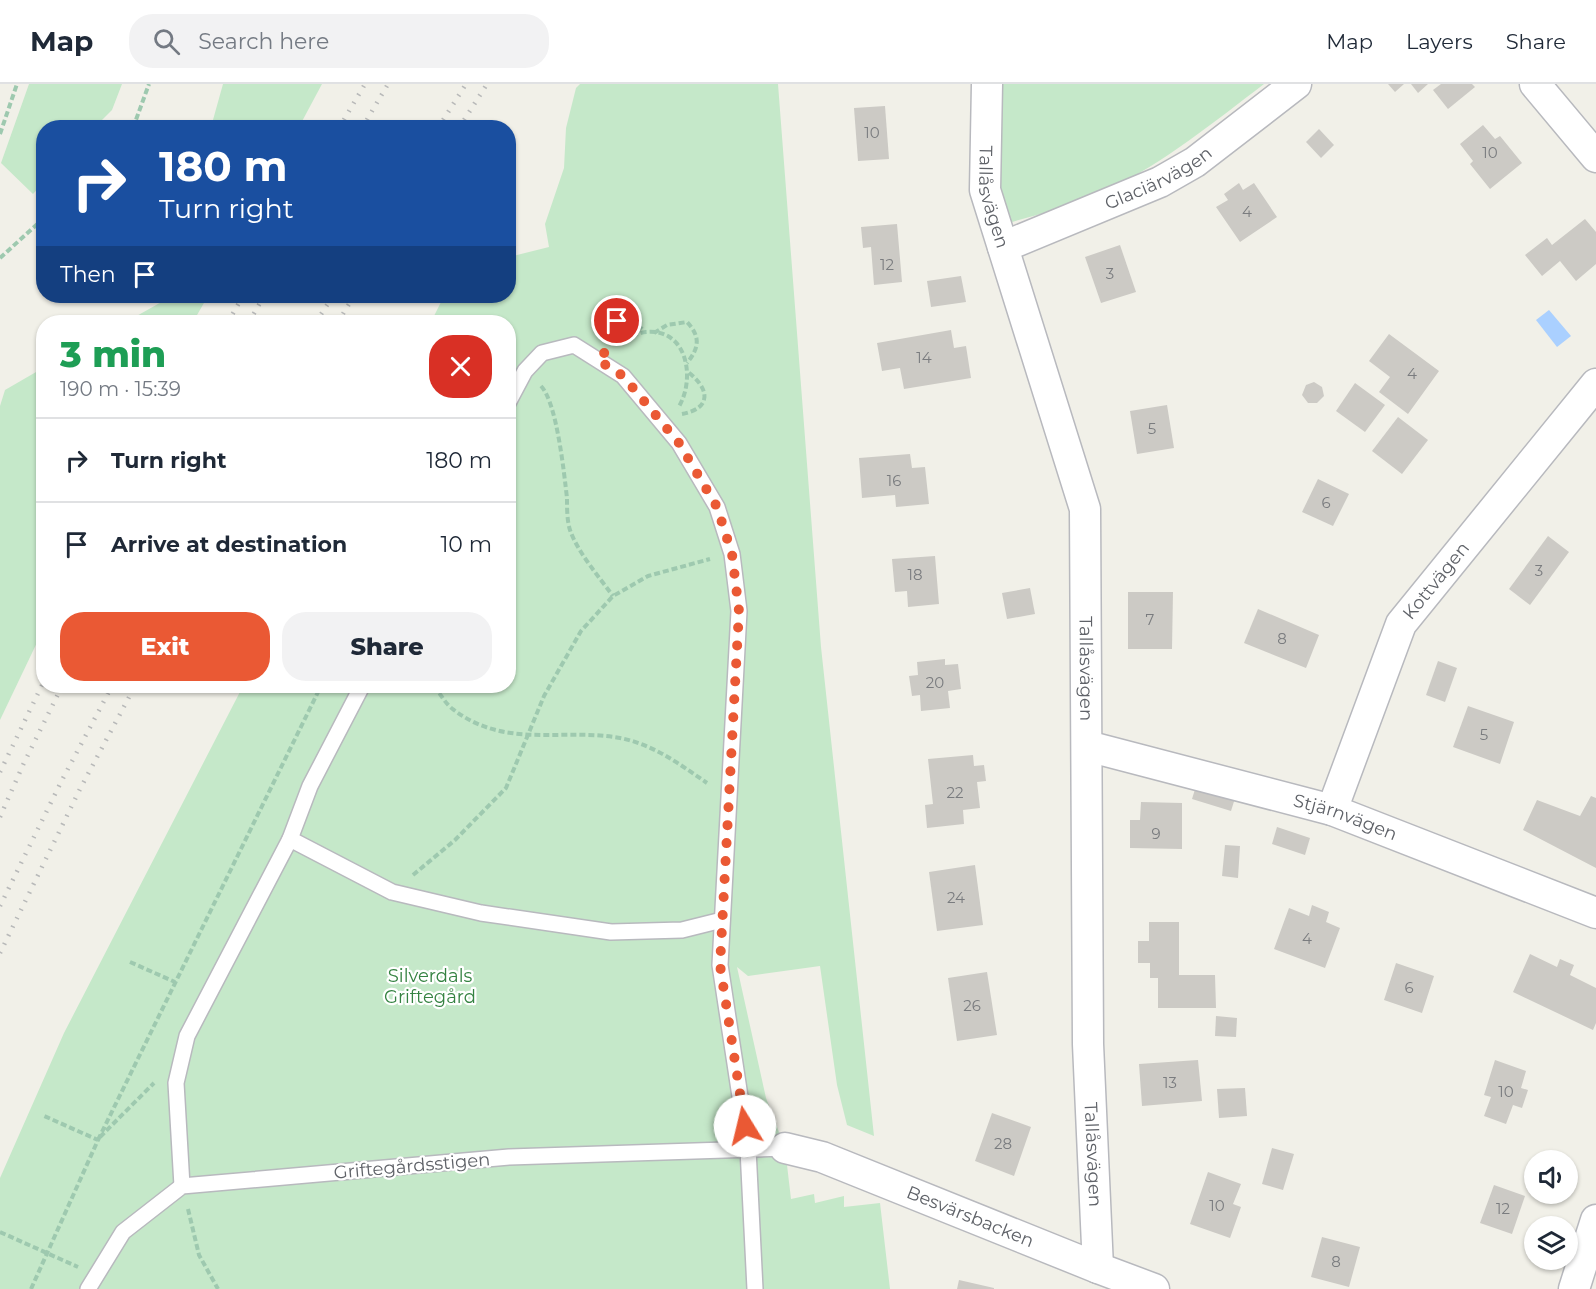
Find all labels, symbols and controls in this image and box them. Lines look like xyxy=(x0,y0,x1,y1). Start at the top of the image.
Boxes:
search box xyxy=(129,14,549,68)
text: Map xyxy=(30,24,93,58)
icon: search xyxy=(150,25,183,58)
text: Search here xyxy=(198,28,329,55)
text: Map xyxy=(1326,29,1373,54)
text: Layers xyxy=(1406,29,1473,54)
text: Share xyxy=(1506,29,1566,54)
house number: 10 xyxy=(864,123,880,142)
text: 180 m xyxy=(159,140,288,192)
street label: Glaciärvägen xyxy=(1101,142,1216,215)
house number: 10 xyxy=(1482,143,1498,162)
icon: right xyxy=(60,144,138,222)
street label: Tallåsvägen xyxy=(973,145,1014,251)
text: Turn right xyxy=(159,192,294,225)
house number: 4 xyxy=(1242,202,1252,221)
house number: 12 xyxy=(880,255,894,274)
icon: arrive xyxy=(128,258,161,291)
text: Then xyxy=(60,261,116,288)
house number: 3 xyxy=(1106,264,1114,283)
pin xyxy=(591,295,642,346)
icon: arrive xyxy=(600,304,633,337)
text: 3 min xyxy=(60,332,166,376)
button: close xyxy=(429,335,492,398)
house number: 14 xyxy=(916,348,932,367)
house number: 4 xyxy=(1407,364,1417,383)
text: 190 m · 15:39 xyxy=(60,377,181,401)
house number: 5 xyxy=(1148,419,1156,438)
icon: right xyxy=(60,444,93,477)
text: Turn right xyxy=(111,447,226,474)
text: 180 m xyxy=(426,447,492,474)
house number: 16 xyxy=(887,471,901,490)
house number: 6 xyxy=(1321,493,1331,512)
icon: arrive xyxy=(60,528,93,561)
text: Arrive at destination xyxy=(111,531,347,558)
text: 10 m xyxy=(440,531,492,558)
street label: Kottvägen xyxy=(1398,538,1474,624)
house number: 3 xyxy=(1535,561,1543,580)
house number: 18 xyxy=(908,565,923,584)
house number: 7 xyxy=(1146,610,1155,629)
button: Exit xyxy=(60,612,270,681)
button: Share xyxy=(282,612,492,681)
street label: Tallåsvägen xyxy=(1075,616,1097,721)
house number: 8 xyxy=(1277,629,1287,648)
house number: 20 xyxy=(926,673,944,692)
house number: 5 xyxy=(1480,725,1488,744)
house number: 22 xyxy=(946,783,964,802)
street label: Stjärnvägen xyxy=(1291,789,1400,845)
house number: 9 xyxy=(1151,824,1161,843)
house number: 24 xyxy=(947,888,965,907)
house number: 4 xyxy=(1302,929,1312,948)
park label: Silverdals Griftegård xyxy=(384,965,476,1008)
house number: 6 xyxy=(1404,978,1414,997)
house number: 26 xyxy=(963,996,981,1015)
house number: 13 xyxy=(1163,1073,1177,1092)
house number: 10 xyxy=(1498,1082,1514,1101)
position arrow xyxy=(713,1094,777,1158)
street label: Tallåsvägen xyxy=(1080,1102,1106,1207)
house number: 28 xyxy=(994,1134,1012,1153)
street label: Griftegårdsstigen xyxy=(333,1148,491,1184)
map controls xyxy=(1524,1150,1578,1270)
button: sound xyxy=(1524,1150,1578,1204)
street label: Besvärsbacken xyxy=(904,1181,1037,1252)
house number: 10 xyxy=(1209,1196,1225,1215)
house number: 12 xyxy=(1496,1199,1510,1218)
button: layers xyxy=(1524,1216,1578,1270)
house number: 8 xyxy=(1331,1252,1341,1271)

